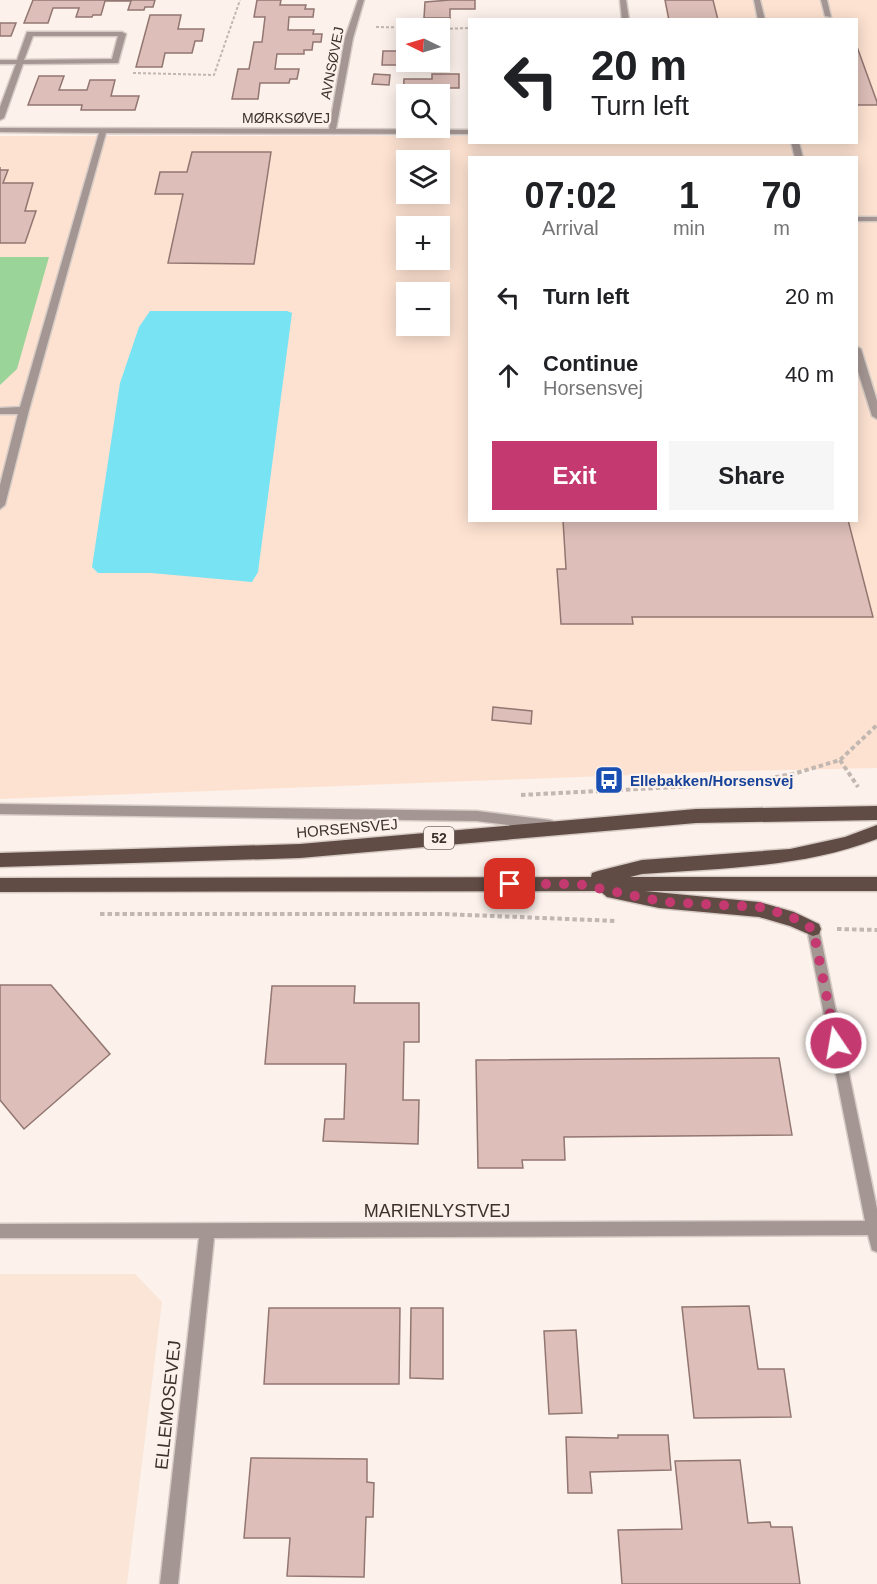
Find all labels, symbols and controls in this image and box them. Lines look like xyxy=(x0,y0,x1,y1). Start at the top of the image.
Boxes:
north arrow xyxy=(396,18,450,72)
map controls xyxy=(396,18,450,336)
street label: AVNSØVEJ xyxy=(317,25,347,101)
icon: left xyxy=(492,42,570,120)
text: 20 m xyxy=(591,42,687,89)
button: search xyxy=(396,84,450,138)
text: Turn left xyxy=(591,91,689,121)
street label: MØRKSØVEJ xyxy=(242,110,330,126)
button: layers xyxy=(396,150,450,204)
text: 07:02 xyxy=(524,175,616,216)
text: 1 xyxy=(679,175,699,216)
text: 70 xyxy=(762,175,802,216)
button: + xyxy=(396,216,450,270)
text: Arrival xyxy=(542,217,599,239)
text: min xyxy=(673,217,705,239)
text: m xyxy=(773,217,790,239)
icon: left xyxy=(492,281,525,314)
button: − xyxy=(396,282,450,336)
text: Turn left xyxy=(543,284,629,309)
text: 20 m xyxy=(785,284,834,309)
text: Continue xyxy=(543,351,638,376)
icon: ahead xyxy=(492,359,525,392)
text: 40 m xyxy=(785,362,834,387)
text: Horsensvej xyxy=(543,377,643,399)
button: Exit xyxy=(492,441,657,510)
button: Share xyxy=(669,441,834,510)
bus stop icon: Ellebakken/Horsensvej xyxy=(593,764,625,796)
place label: Ellebakken/Horsensvej xyxy=(630,772,793,789)
street label: HORSENSVEJ xyxy=(296,815,398,841)
road number: 52 xyxy=(424,827,454,849)
pin xyxy=(484,858,535,909)
icon: arrive xyxy=(493,867,526,900)
position arrow xyxy=(804,1011,868,1075)
street label: MARIENLYSTVEJ xyxy=(364,1201,510,1221)
street label: ELLEMOSEVEJ xyxy=(151,1339,185,1471)

